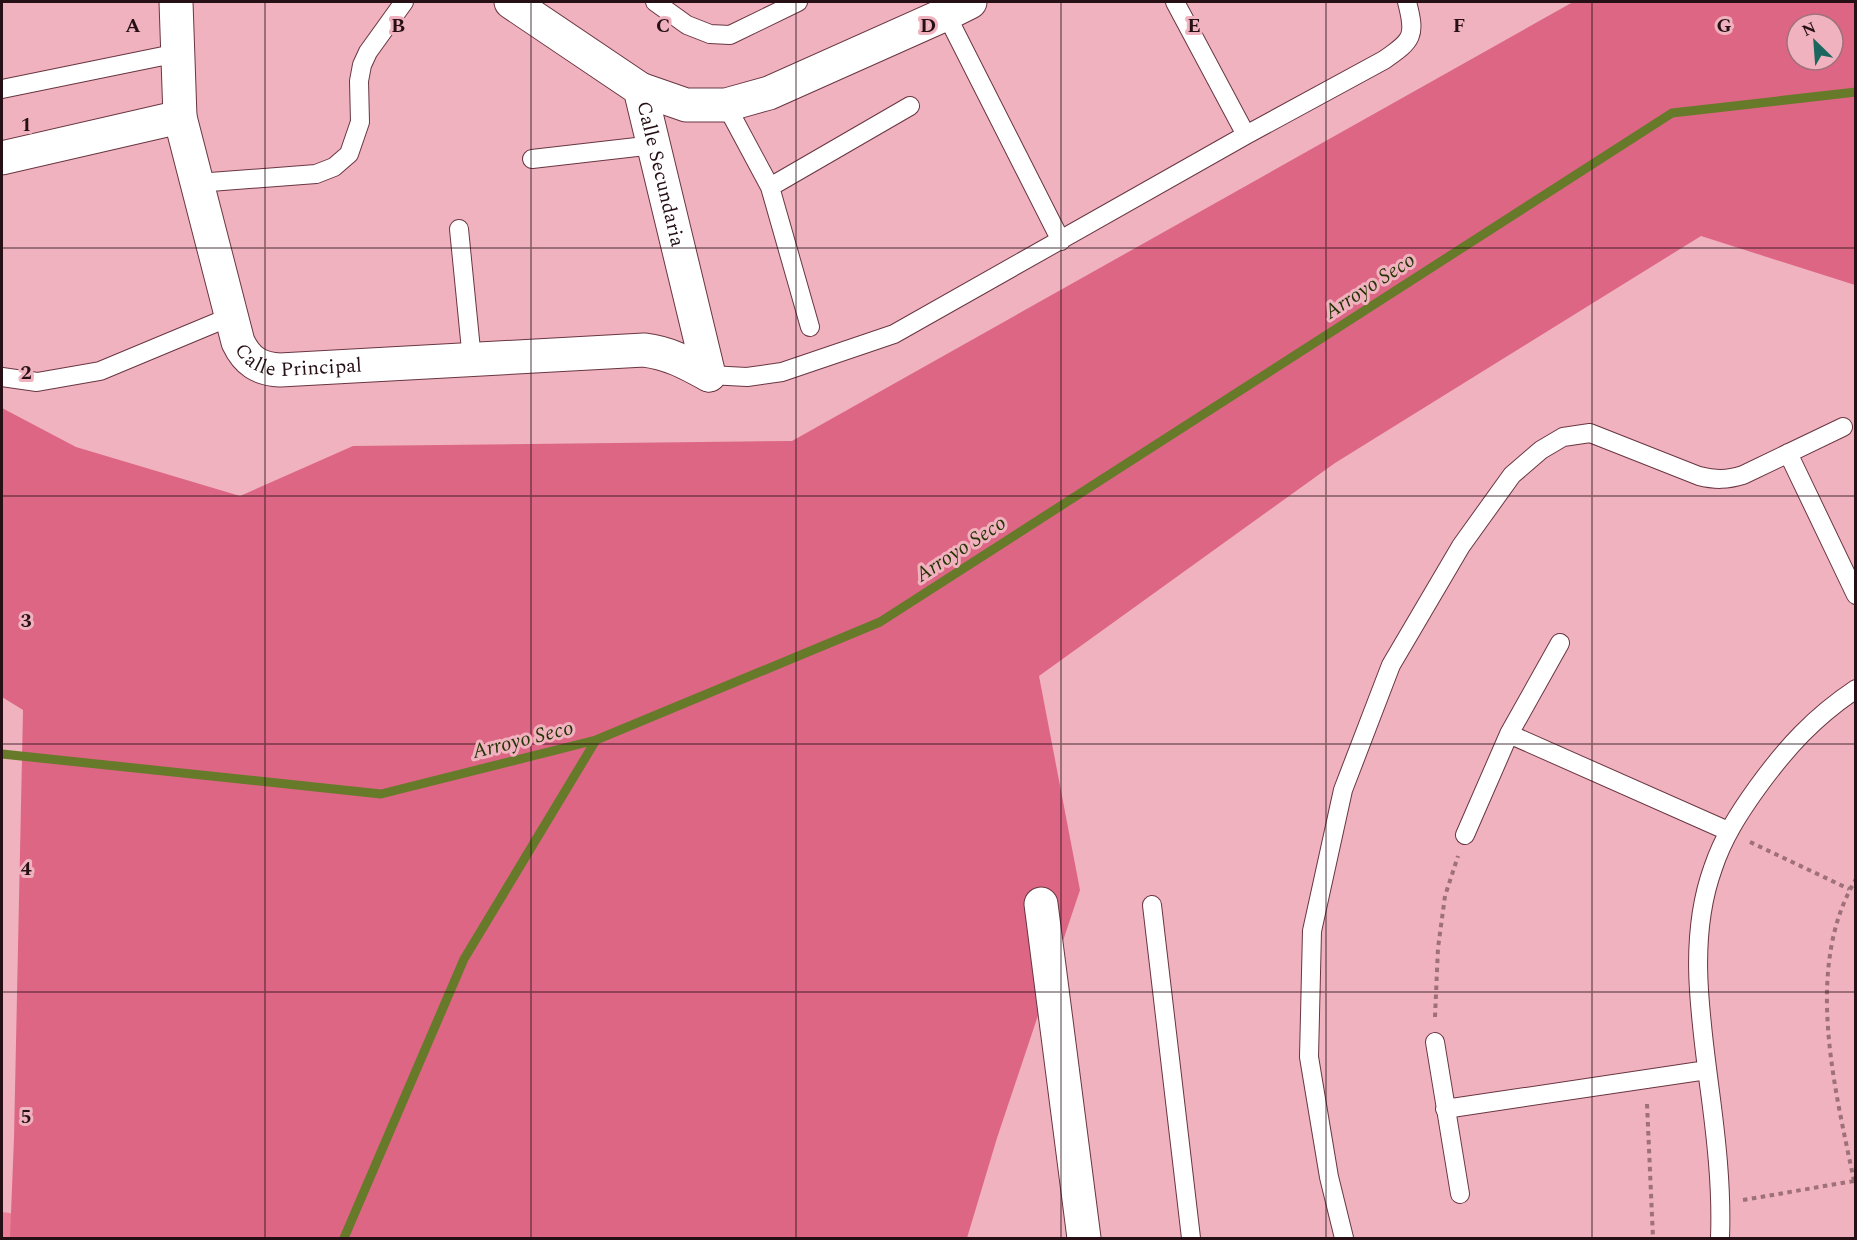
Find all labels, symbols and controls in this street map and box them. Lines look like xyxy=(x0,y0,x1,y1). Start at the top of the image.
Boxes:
text: A xyxy=(125,11,141,41)
text: B xyxy=(391,11,405,41)
text: C xyxy=(656,11,670,41)
text: D xyxy=(920,11,936,41)
text: E xyxy=(1187,11,1201,41)
text: F xyxy=(1453,11,1465,41)
text: G xyxy=(1716,11,1732,41)
north arrow xyxy=(1785,12,1845,72)
text: N xyxy=(1798,16,1820,43)
street label: Calle Secundaria xyxy=(628,98,693,250)
text: 1 xyxy=(20,110,32,140)
water label: Arroyo Seco xyxy=(1317,244,1422,328)
street label: Calle Principal xyxy=(227,337,363,385)
text: 2 xyxy=(20,358,32,388)
water label: Arroyo Seco xyxy=(908,507,1013,591)
text: 3 xyxy=(20,606,32,636)
water label: Arroyo Seco xyxy=(468,712,577,768)
text: 4 xyxy=(20,854,32,884)
text: 5 xyxy=(20,1102,32,1132)

